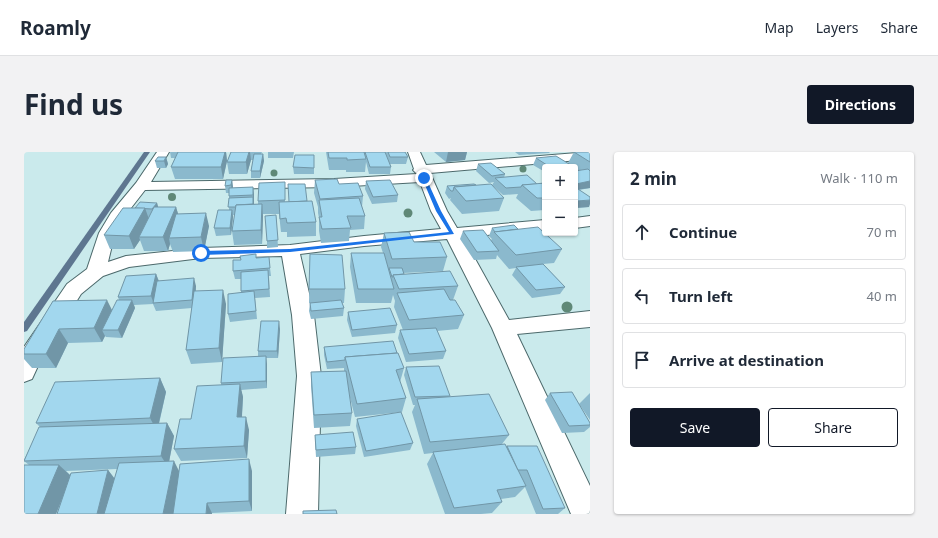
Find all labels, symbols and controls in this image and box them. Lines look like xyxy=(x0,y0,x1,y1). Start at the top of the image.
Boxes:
text: Roamly xyxy=(20,15,91,41)
text: Map xyxy=(765,18,794,37)
text: Layers xyxy=(816,18,858,37)
text: Share xyxy=(880,18,918,37)
text: Find us xyxy=(24,85,123,123)
button: Directions xyxy=(807,85,914,124)
map controls xyxy=(542,164,578,236)
button: + xyxy=(542,164,578,200)
text: 2 min xyxy=(630,167,677,190)
route end xyxy=(415,169,433,187)
text: Walk · 110 m xyxy=(820,169,898,187)
button: − xyxy=(542,200,578,236)
icon: ahead xyxy=(631,221,653,243)
text: Continue xyxy=(669,222,737,242)
text: 70 m xyxy=(867,223,897,241)
route start xyxy=(192,244,210,262)
icon: left xyxy=(631,285,653,307)
text: Turn left xyxy=(669,286,733,306)
text: 40 m xyxy=(867,287,897,305)
icon: arrive xyxy=(631,349,653,371)
text: Arrive at destination xyxy=(669,350,824,370)
button: Save xyxy=(630,408,760,447)
button: Share xyxy=(768,408,898,447)

